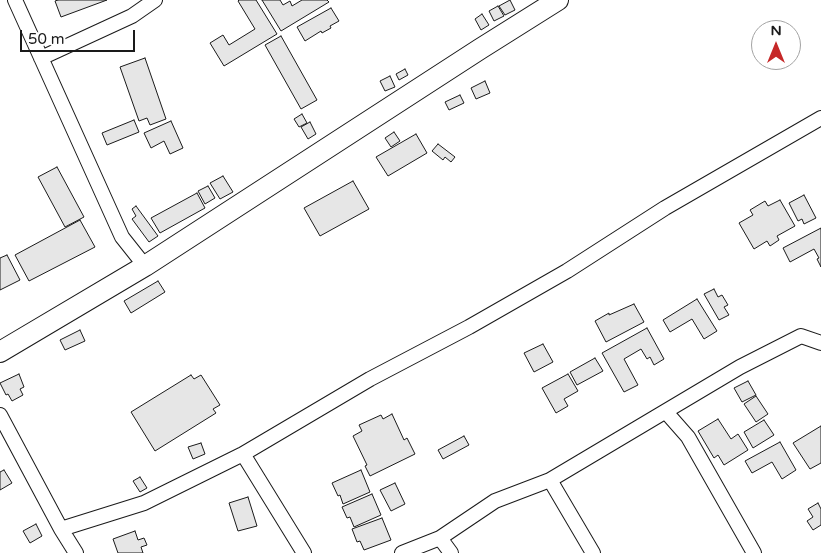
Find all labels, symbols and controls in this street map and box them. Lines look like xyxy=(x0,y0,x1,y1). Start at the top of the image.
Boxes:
scale bar xyxy=(22,20,138,52)
north arrow xyxy=(751,20,801,70)
text: N xyxy=(770,22,782,39)
text: 50 m xyxy=(28,30,65,48)

